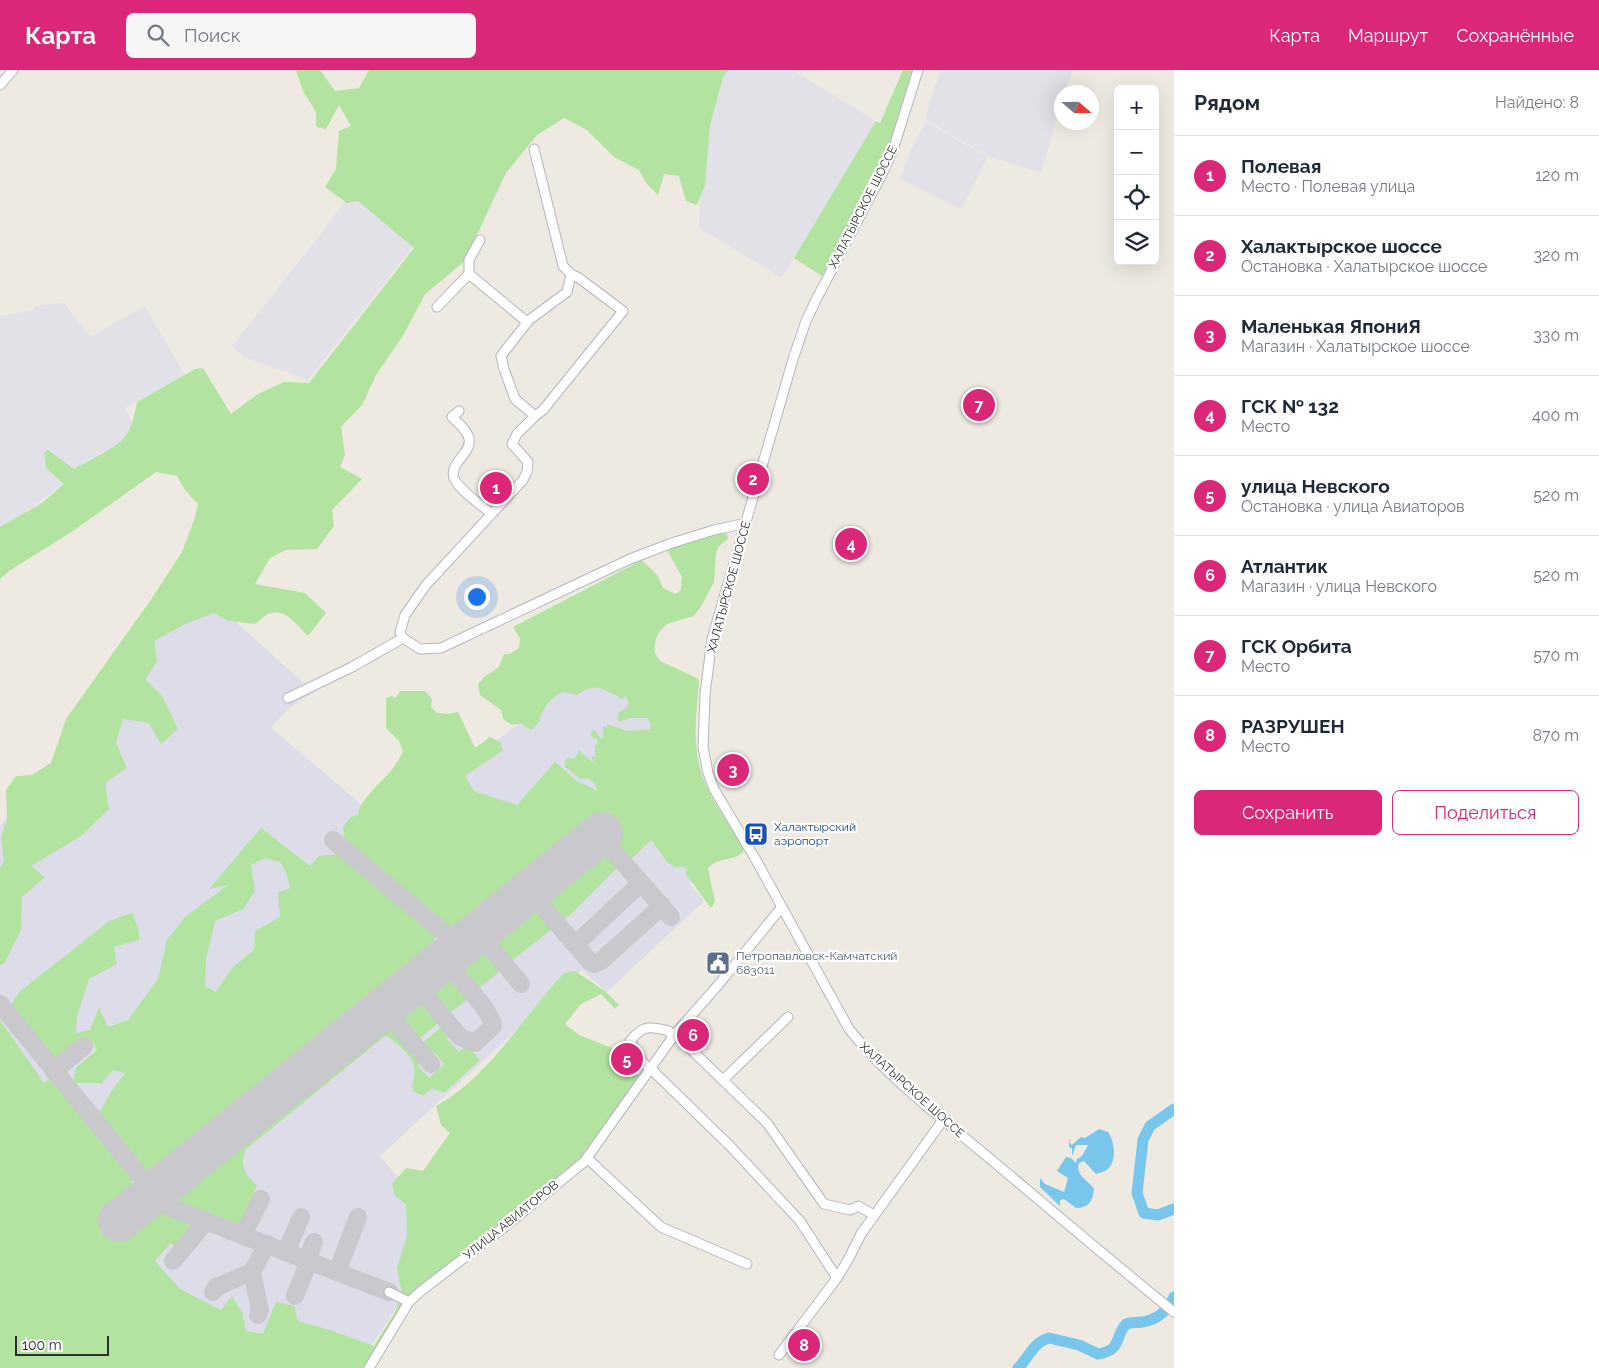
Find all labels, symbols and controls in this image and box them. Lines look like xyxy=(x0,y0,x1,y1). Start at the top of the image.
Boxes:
search box xyxy=(126,13,476,58)
text: Карта xyxy=(25,21,96,50)
icon: search xyxy=(144,21,172,49)
text: Поиск xyxy=(184,24,241,46)
text: Карта xyxy=(1269,25,1320,46)
text: Маршрут xyxy=(1348,25,1428,46)
text: Сохранённые xyxy=(1456,25,1574,46)
north arrow xyxy=(1054,85,1099,130)
map controls xyxy=(1114,85,1159,265)
button: + xyxy=(1114,85,1159,130)
text: Рядом xyxy=(1194,90,1260,115)
text: Найдено: 8 xyxy=(1495,93,1579,112)
button: − xyxy=(1114,130,1159,175)
street label: ХАЛАТЫРСКОЕ ШОССЕ xyxy=(826,143,900,271)
text: Полевая xyxy=(1241,155,1321,177)
text: 1 xyxy=(1206,166,1214,185)
text: 120 m xyxy=(1535,166,1579,185)
button: locate xyxy=(1114,175,1159,220)
text: Место · Полевая улица xyxy=(1241,177,1415,196)
button: layers xyxy=(1114,220,1159,265)
text: Халактырское шоссе xyxy=(1241,235,1442,257)
text: 2 xyxy=(1205,246,1215,265)
text: 320 m xyxy=(1534,246,1579,265)
text: Остановка · Халатырское шоссе xyxy=(1241,257,1487,276)
text: Маленькая ЯпониЯ xyxy=(1241,315,1421,337)
text: 3 xyxy=(1206,326,1214,345)
text: 330 m xyxy=(1533,326,1579,345)
text: Магазин · Халатырское шоссе xyxy=(1241,337,1470,356)
pin: 7 xyxy=(963,386,995,424)
text: ГСК № 132 xyxy=(1241,395,1339,417)
text: 4 xyxy=(1205,406,1215,425)
text: 400 m xyxy=(1532,406,1579,425)
text: Место xyxy=(1241,417,1290,436)
pin: 2 xyxy=(737,460,769,498)
pin: 1 xyxy=(480,469,512,507)
text: улица Невского xyxy=(1241,475,1390,497)
text: 5 xyxy=(1206,486,1214,505)
text: 520 m xyxy=(1533,486,1579,505)
text: Остановка · улица Авиаторов xyxy=(1241,497,1465,516)
street label: ХАЛАТЫРСКОЕ ШОССЕ xyxy=(705,520,753,654)
pin: 4 xyxy=(835,525,867,563)
text: Атлантик xyxy=(1241,555,1328,577)
text: 6 xyxy=(1205,566,1215,585)
text: 520 m xyxy=(1533,566,1579,585)
text: Магазин · улица Невского xyxy=(1241,577,1437,596)
your location xyxy=(464,584,490,610)
text: ГСК Орбита xyxy=(1241,635,1352,657)
text: 7 xyxy=(1206,646,1214,665)
text: 570 m xyxy=(1533,646,1579,665)
text: Место xyxy=(1241,657,1290,676)
text: РАЗРУШЕН xyxy=(1241,715,1345,737)
text: 8 xyxy=(1205,726,1215,745)
text: 870 m xyxy=(1532,726,1579,745)
text: Место xyxy=(1241,737,1290,756)
pin: 3 xyxy=(717,751,749,789)
button: Сохранить xyxy=(1194,790,1382,835)
button: Поделиться xyxy=(1392,790,1579,835)
place label: Халактырский аэропорт xyxy=(774,820,856,848)
bus stop icon: Халактырский аэропорт xyxy=(743,821,769,847)
place label: Петропавловск-Камчатский 683011 xyxy=(736,949,897,977)
public building icon: Петропавловск-Камчатский 683011 xyxy=(705,950,731,976)
pin: 6 xyxy=(677,1016,709,1054)
street label: ХАЛАТЫРСКОЕ ШОССЕ xyxy=(857,1039,967,1141)
pin: 5 xyxy=(611,1040,643,1078)
street label: УЛИЦА АВИАТОРОВ xyxy=(461,1178,561,1262)
pin: 8 xyxy=(788,1326,820,1364)
scale bar xyxy=(15,1333,109,1356)
text: 100 m xyxy=(22,1337,62,1353)

